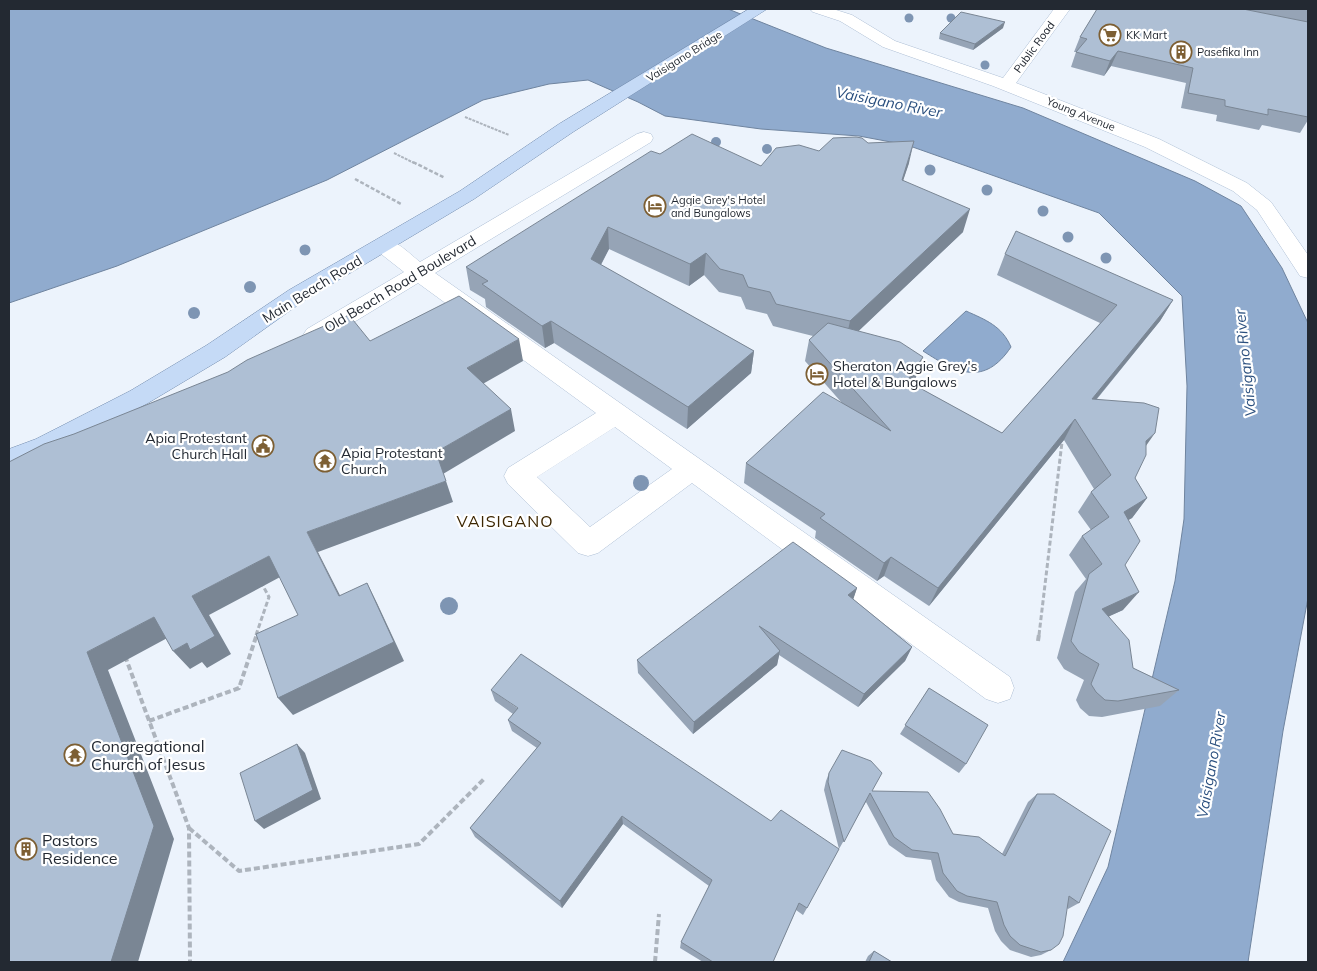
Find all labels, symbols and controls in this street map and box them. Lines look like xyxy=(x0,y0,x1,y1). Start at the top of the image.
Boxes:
street label: Public Road xyxy=(1011,18,1057,76)
supermarket icon: KK Mart xyxy=(1098,23,1122,47)
street label: Vaisigano Bridge xyxy=(644,27,724,85)
place label: KK Mart xyxy=(1126,28,1167,42)
building icon: Pasefika Inn xyxy=(1169,40,1193,64)
place label: Pasefika Inn xyxy=(1197,45,1259,59)
water label: Vaisigano River xyxy=(834,82,944,122)
street label: Young Avenue xyxy=(1044,94,1117,134)
place label: Aggie Grey's Hotel and Bungalows xyxy=(671,193,765,220)
hotel icon: Aggie Grey's Hotel and Bungalows xyxy=(643,194,667,218)
street label: Old Beach Road Boulevard xyxy=(321,231,479,337)
street label: Main Beach Road xyxy=(259,251,365,327)
water label: Vaisigano River xyxy=(1230,308,1260,418)
place label: Sheraton Aggie Grey's Hotel & Bungalows xyxy=(833,357,978,391)
hotel icon: Sheraton Aggie Grey's Hotel & Bungalows xyxy=(805,362,829,386)
place label: Apia Protestant Church Hall xyxy=(145,429,247,463)
public building icon: Apia Protestant Church Hall xyxy=(251,434,275,458)
place label: Apia Protestant Church xyxy=(341,444,443,478)
temple icon: Apia Protestant Church xyxy=(313,449,337,473)
district label: VAISIGANO xyxy=(456,511,554,531)
water label: Vaisigano River xyxy=(1192,710,1230,820)
place label: Congregational Church of Jesus xyxy=(91,736,206,774)
temple icon: Congregational Church of Jesus xyxy=(63,743,87,767)
place label: Pastors Residence xyxy=(42,830,117,868)
building icon: Pastors Residence xyxy=(14,837,38,861)

